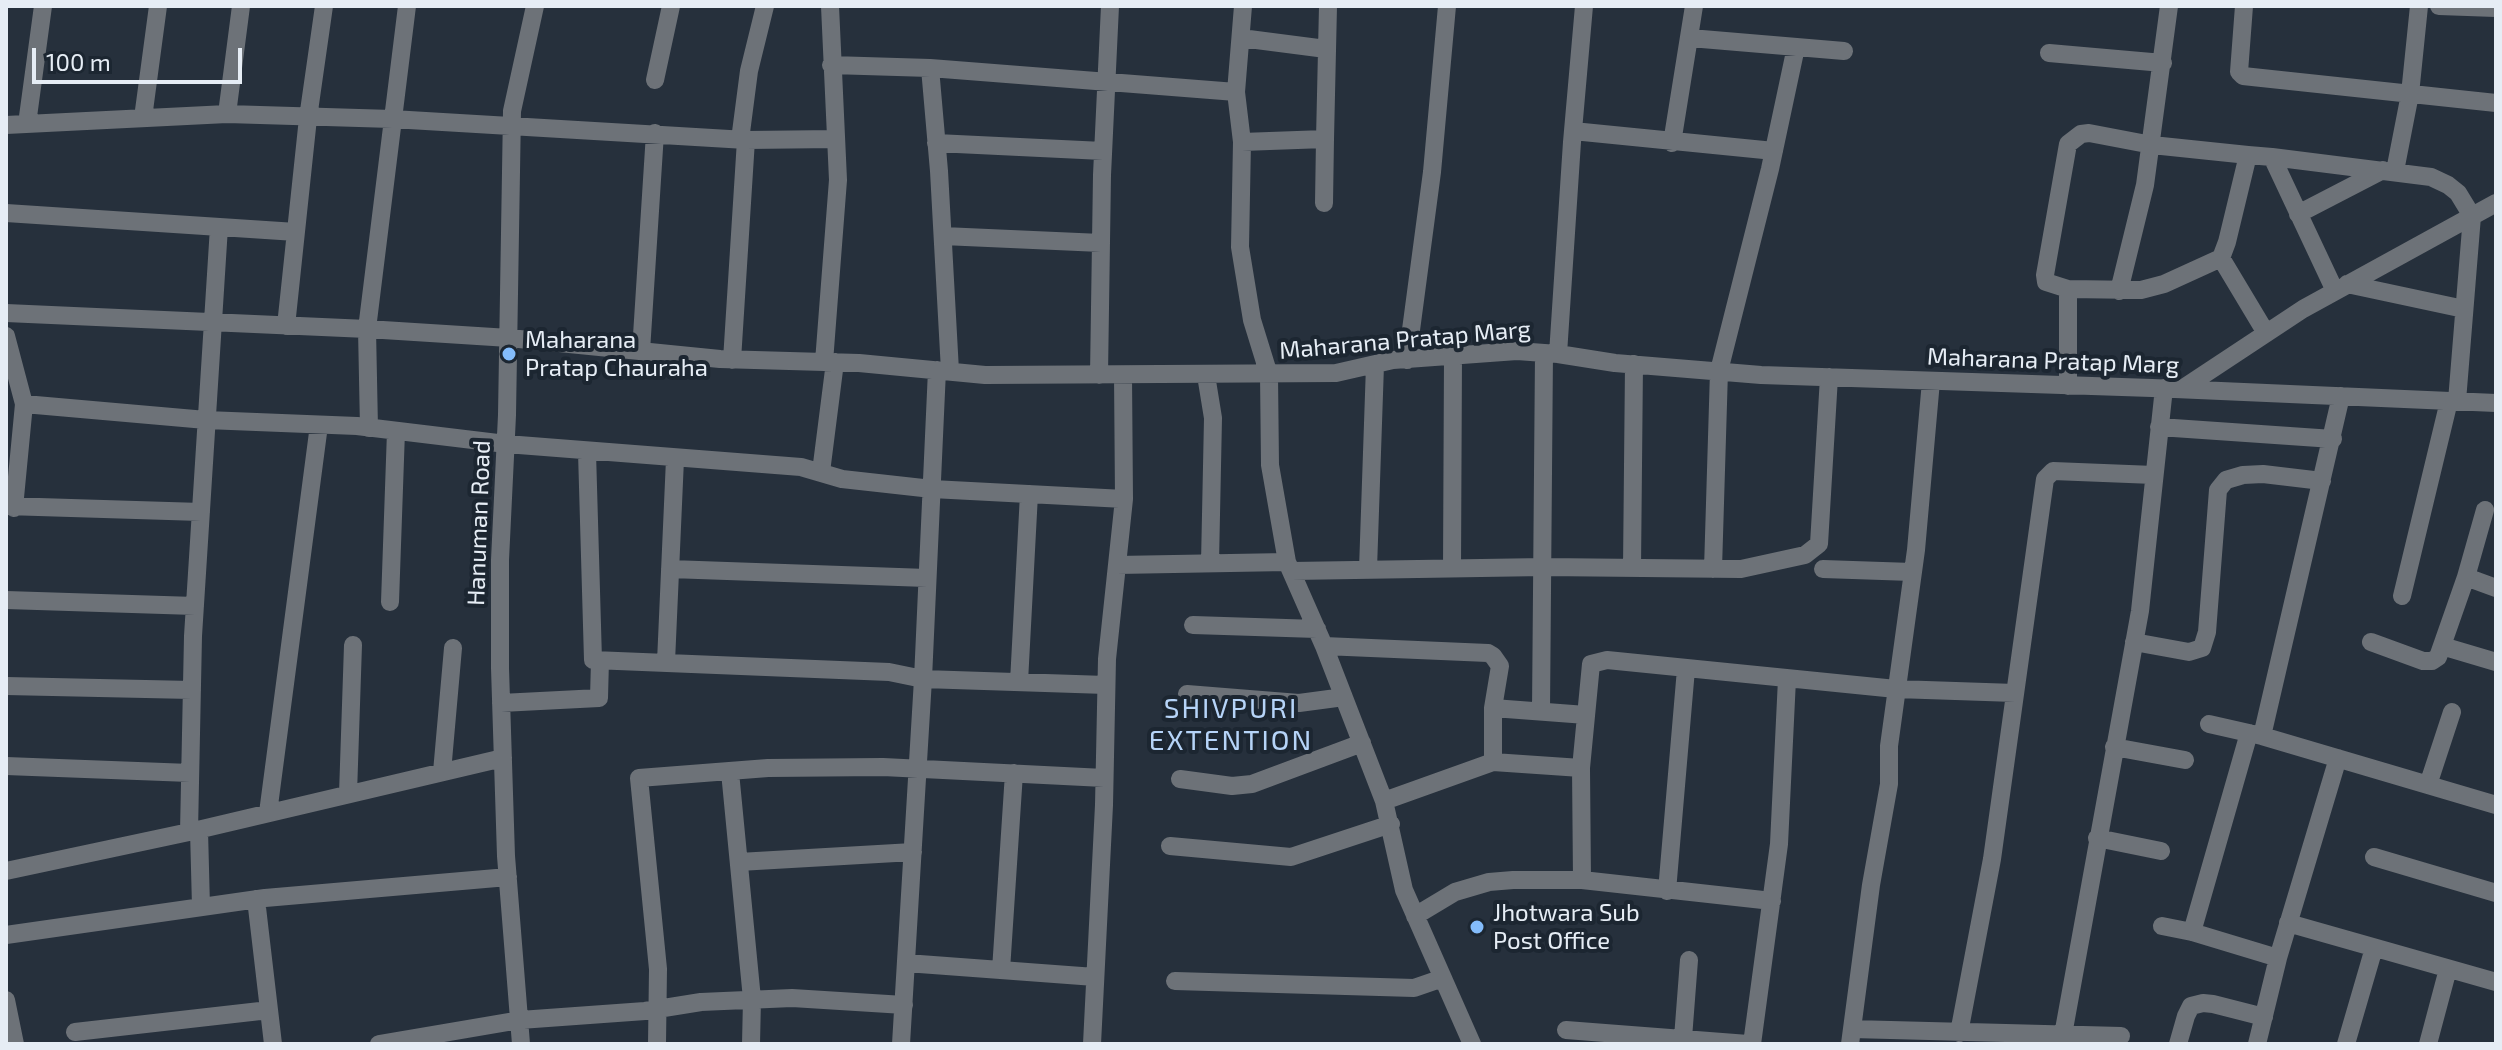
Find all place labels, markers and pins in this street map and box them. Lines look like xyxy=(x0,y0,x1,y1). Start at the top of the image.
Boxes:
place label: Maharana Pratap Chauraha xyxy=(525,326,708,382)
marker: Maharana Pratap Chauraha xyxy=(500,345,518,363)
place label: Jhotwara Sub Post Office xyxy=(1493,899,1640,955)
marker: Jhotwara Sub Post Office xyxy=(1468,918,1486,936)

